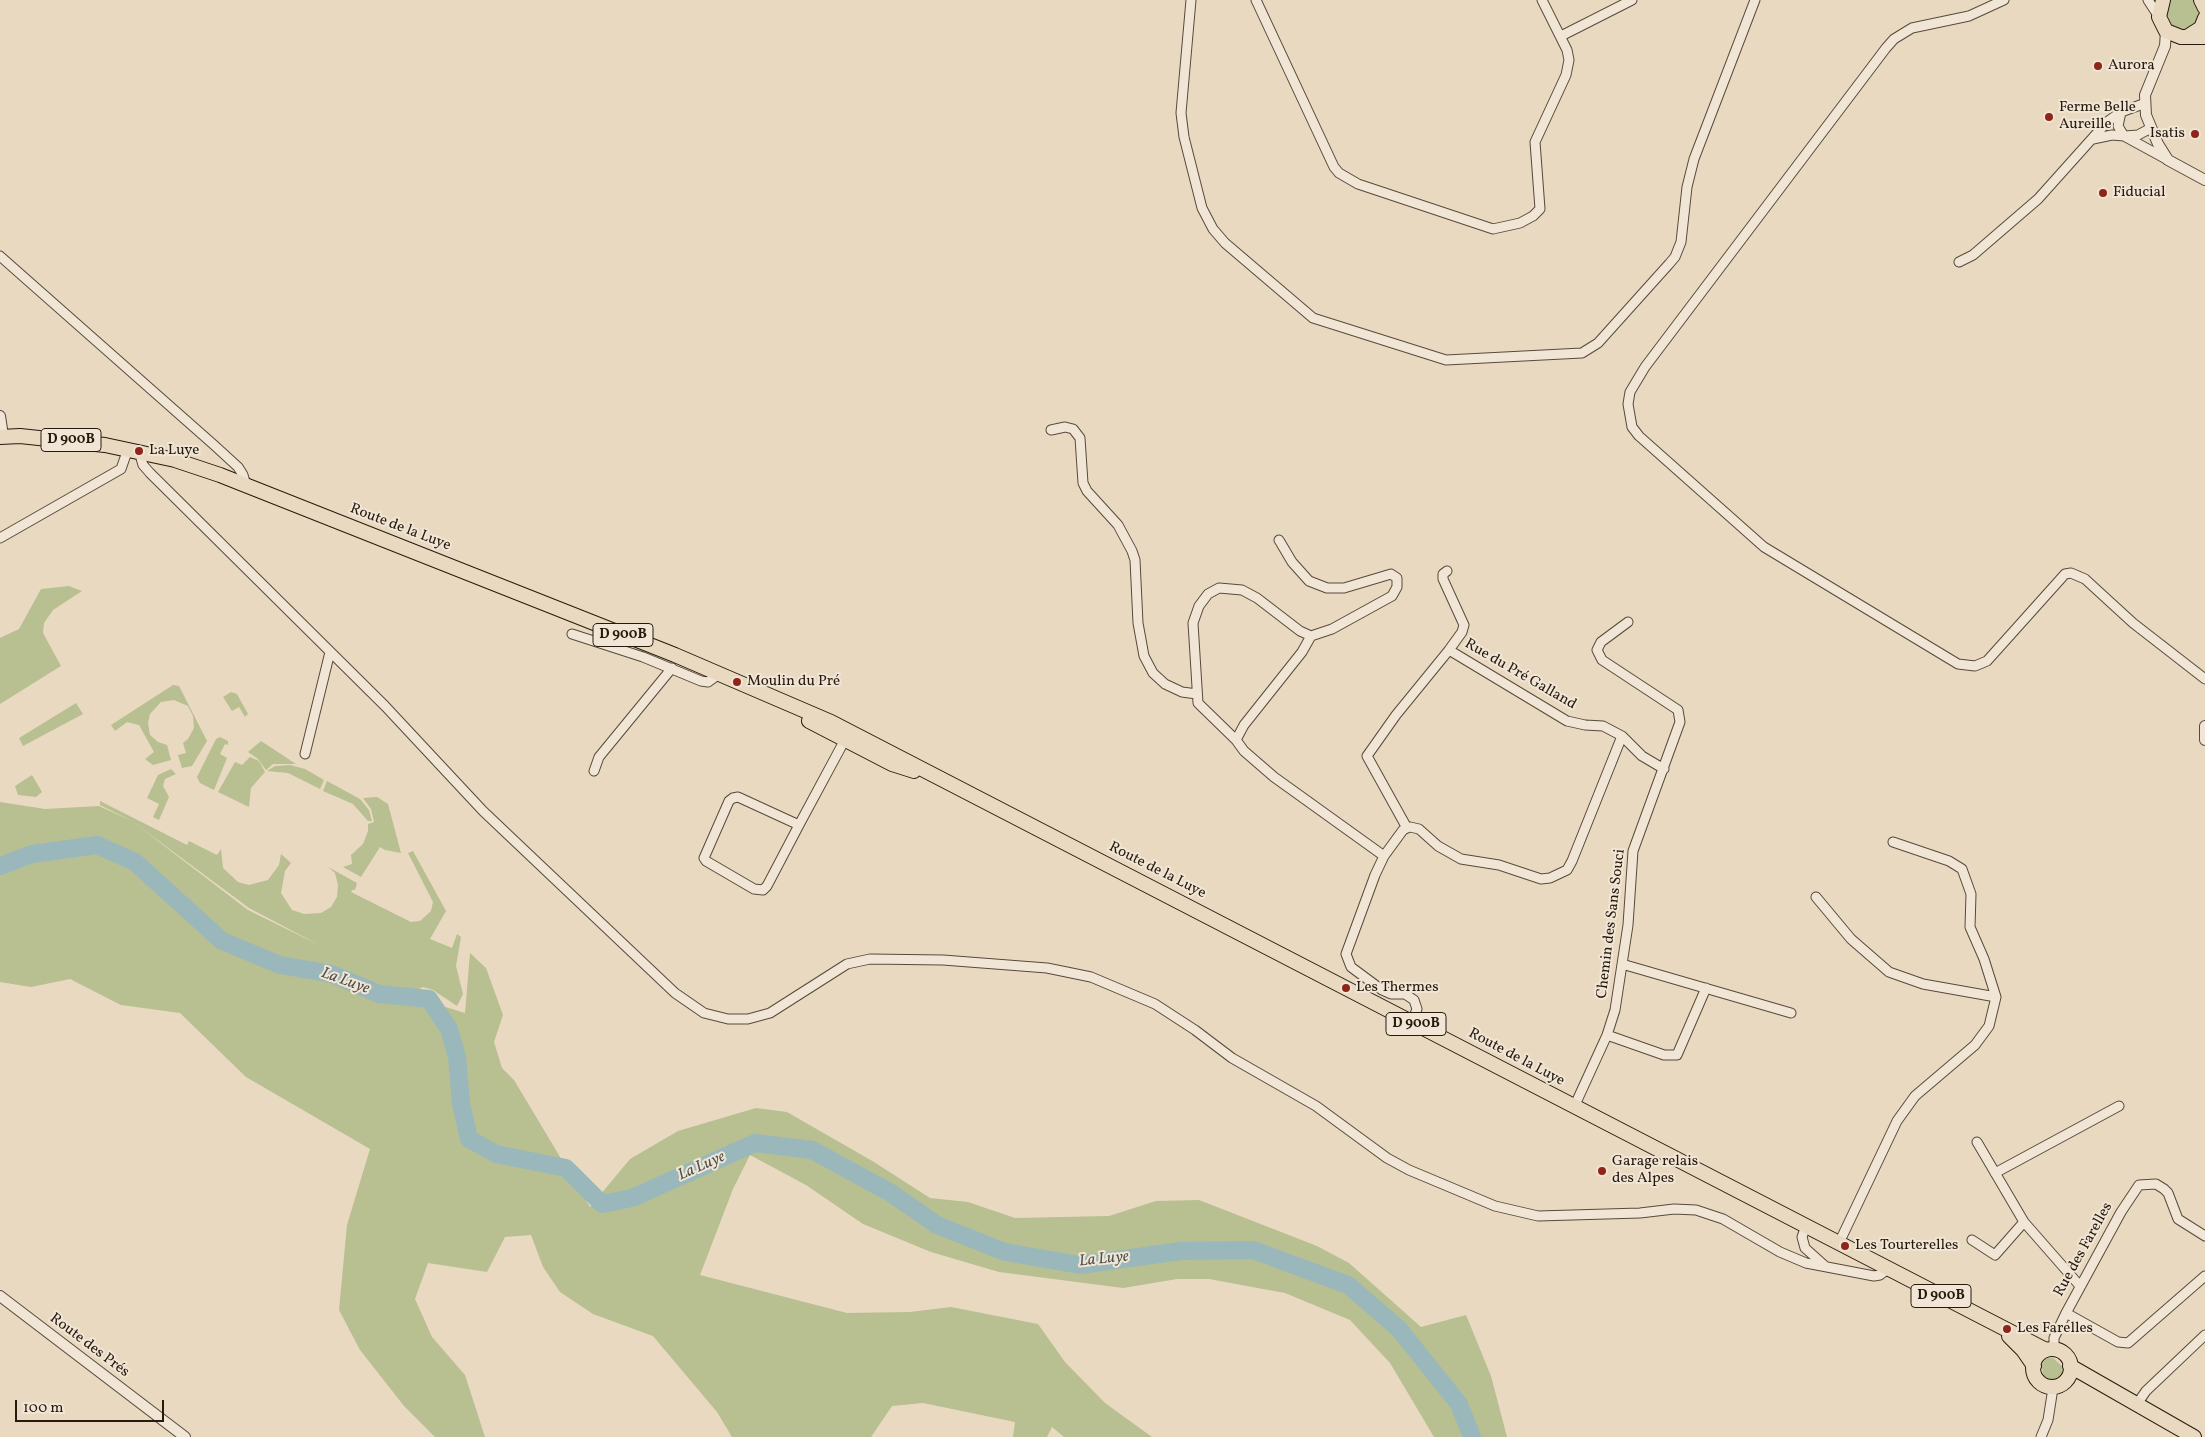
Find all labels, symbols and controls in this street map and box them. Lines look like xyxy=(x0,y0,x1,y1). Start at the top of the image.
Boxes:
place label: Aurora xyxy=(2108,57,2155,75)
marker: Aurora xyxy=(2092,60,2104,72)
place label: Ferme Belle Aureille xyxy=(2059,99,2136,134)
marker: Ferme Belle Aureille xyxy=(2043,111,2055,123)
place label: Isatis xyxy=(2150,125,2185,143)
marker: Isatis xyxy=(2189,128,2201,140)
place label: Fiducial xyxy=(2113,184,2166,202)
marker: Fiducial xyxy=(2097,187,2109,199)
road number: D 900B xyxy=(41,428,101,452)
place label: La Luye xyxy=(149,442,199,460)
marker: La Luye xyxy=(133,445,145,457)
street label: Route de la Luye xyxy=(347,500,453,556)
road number: D 900B xyxy=(593,624,653,646)
street label: Rue du Pré Galland xyxy=(1461,636,1579,714)
place label: Moulin du Pré xyxy=(747,673,840,691)
marker: Moulin du Pré xyxy=(731,676,743,688)
street label: Route de la Luye xyxy=(1105,839,1209,903)
street label: Chemin des Sans Souci xyxy=(1594,848,1630,1000)
water label: La Luye xyxy=(318,964,372,1000)
place label: Les Thermes xyxy=(1356,979,1439,997)
marker: Les Thermes xyxy=(1340,982,1352,994)
road number: D 900B xyxy=(1386,1012,1446,1036)
street label: Route de la Luye xyxy=(1465,1025,1567,1091)
water label: La Luye xyxy=(675,1148,729,1186)
place label: Garage relais des Alpes xyxy=(1612,1153,1698,1188)
marker: Garage relais des Alpes xyxy=(1596,1165,1608,1177)
street label: Rue des Farelles xyxy=(2051,1200,2117,1300)
place label: Les Tourterelles xyxy=(1855,1237,1958,1255)
marker: Les Tourterelles xyxy=(1839,1240,1851,1252)
water label: La Luye xyxy=(1078,1248,1130,1272)
road number: D 900B xyxy=(1911,1284,1971,1308)
street label: Route des Prés xyxy=(46,1310,132,1382)
place label: Les Farelles xyxy=(2017,1320,2093,1338)
marker: Les Farelles xyxy=(2001,1323,2013,1335)
scale bar xyxy=(18,1390,166,1422)
text: 100 m xyxy=(23,1398,63,1419)

